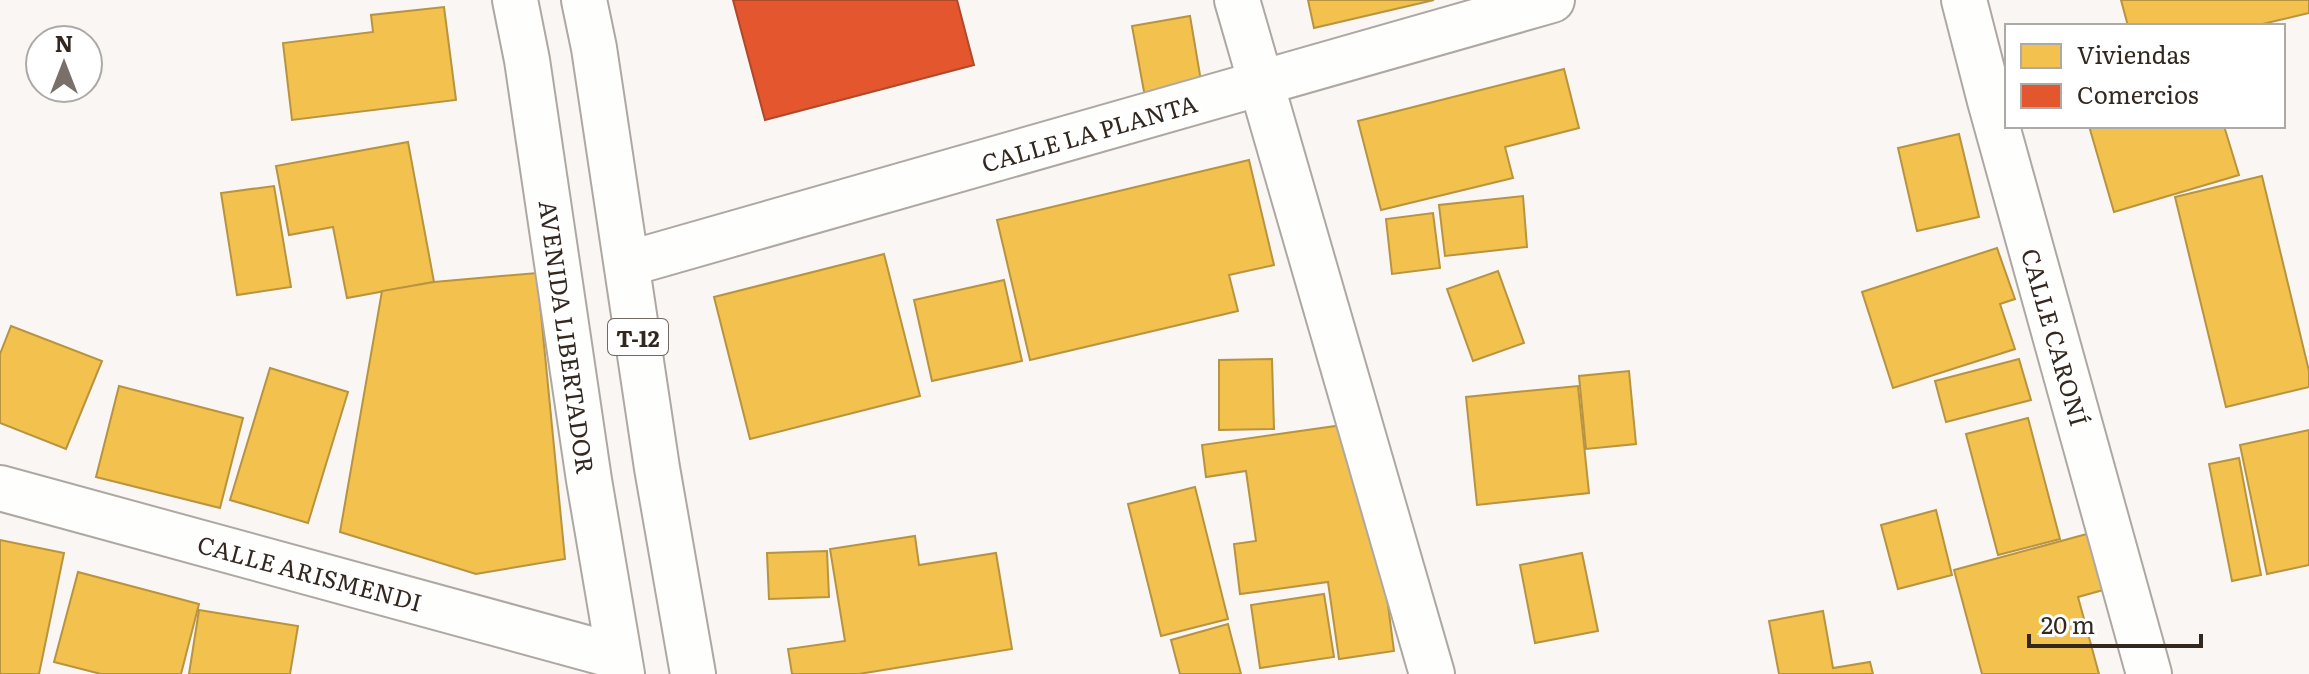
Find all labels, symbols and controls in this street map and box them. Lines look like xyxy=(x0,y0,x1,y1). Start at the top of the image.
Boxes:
north arrow xyxy=(24,24,104,104)
legend xyxy=(2005,24,2285,128)
text: N xyxy=(55,26,73,59)
text: Viviendas xyxy=(2077,36,2190,71)
text: Comercios xyxy=(2077,76,2199,111)
street label: CALLE LA PLANTA xyxy=(977,84,1201,180)
street label: AVENIDA LIBERTADOR xyxy=(531,198,605,476)
street label: CALLE CARONÍ xyxy=(2014,244,2098,430)
road number: T-12 xyxy=(608,319,668,355)
street label: CALLE ARISMENDI xyxy=(194,525,426,619)
scale bar xyxy=(2029,598,2201,648)
text: 20 m xyxy=(2041,606,2095,641)

